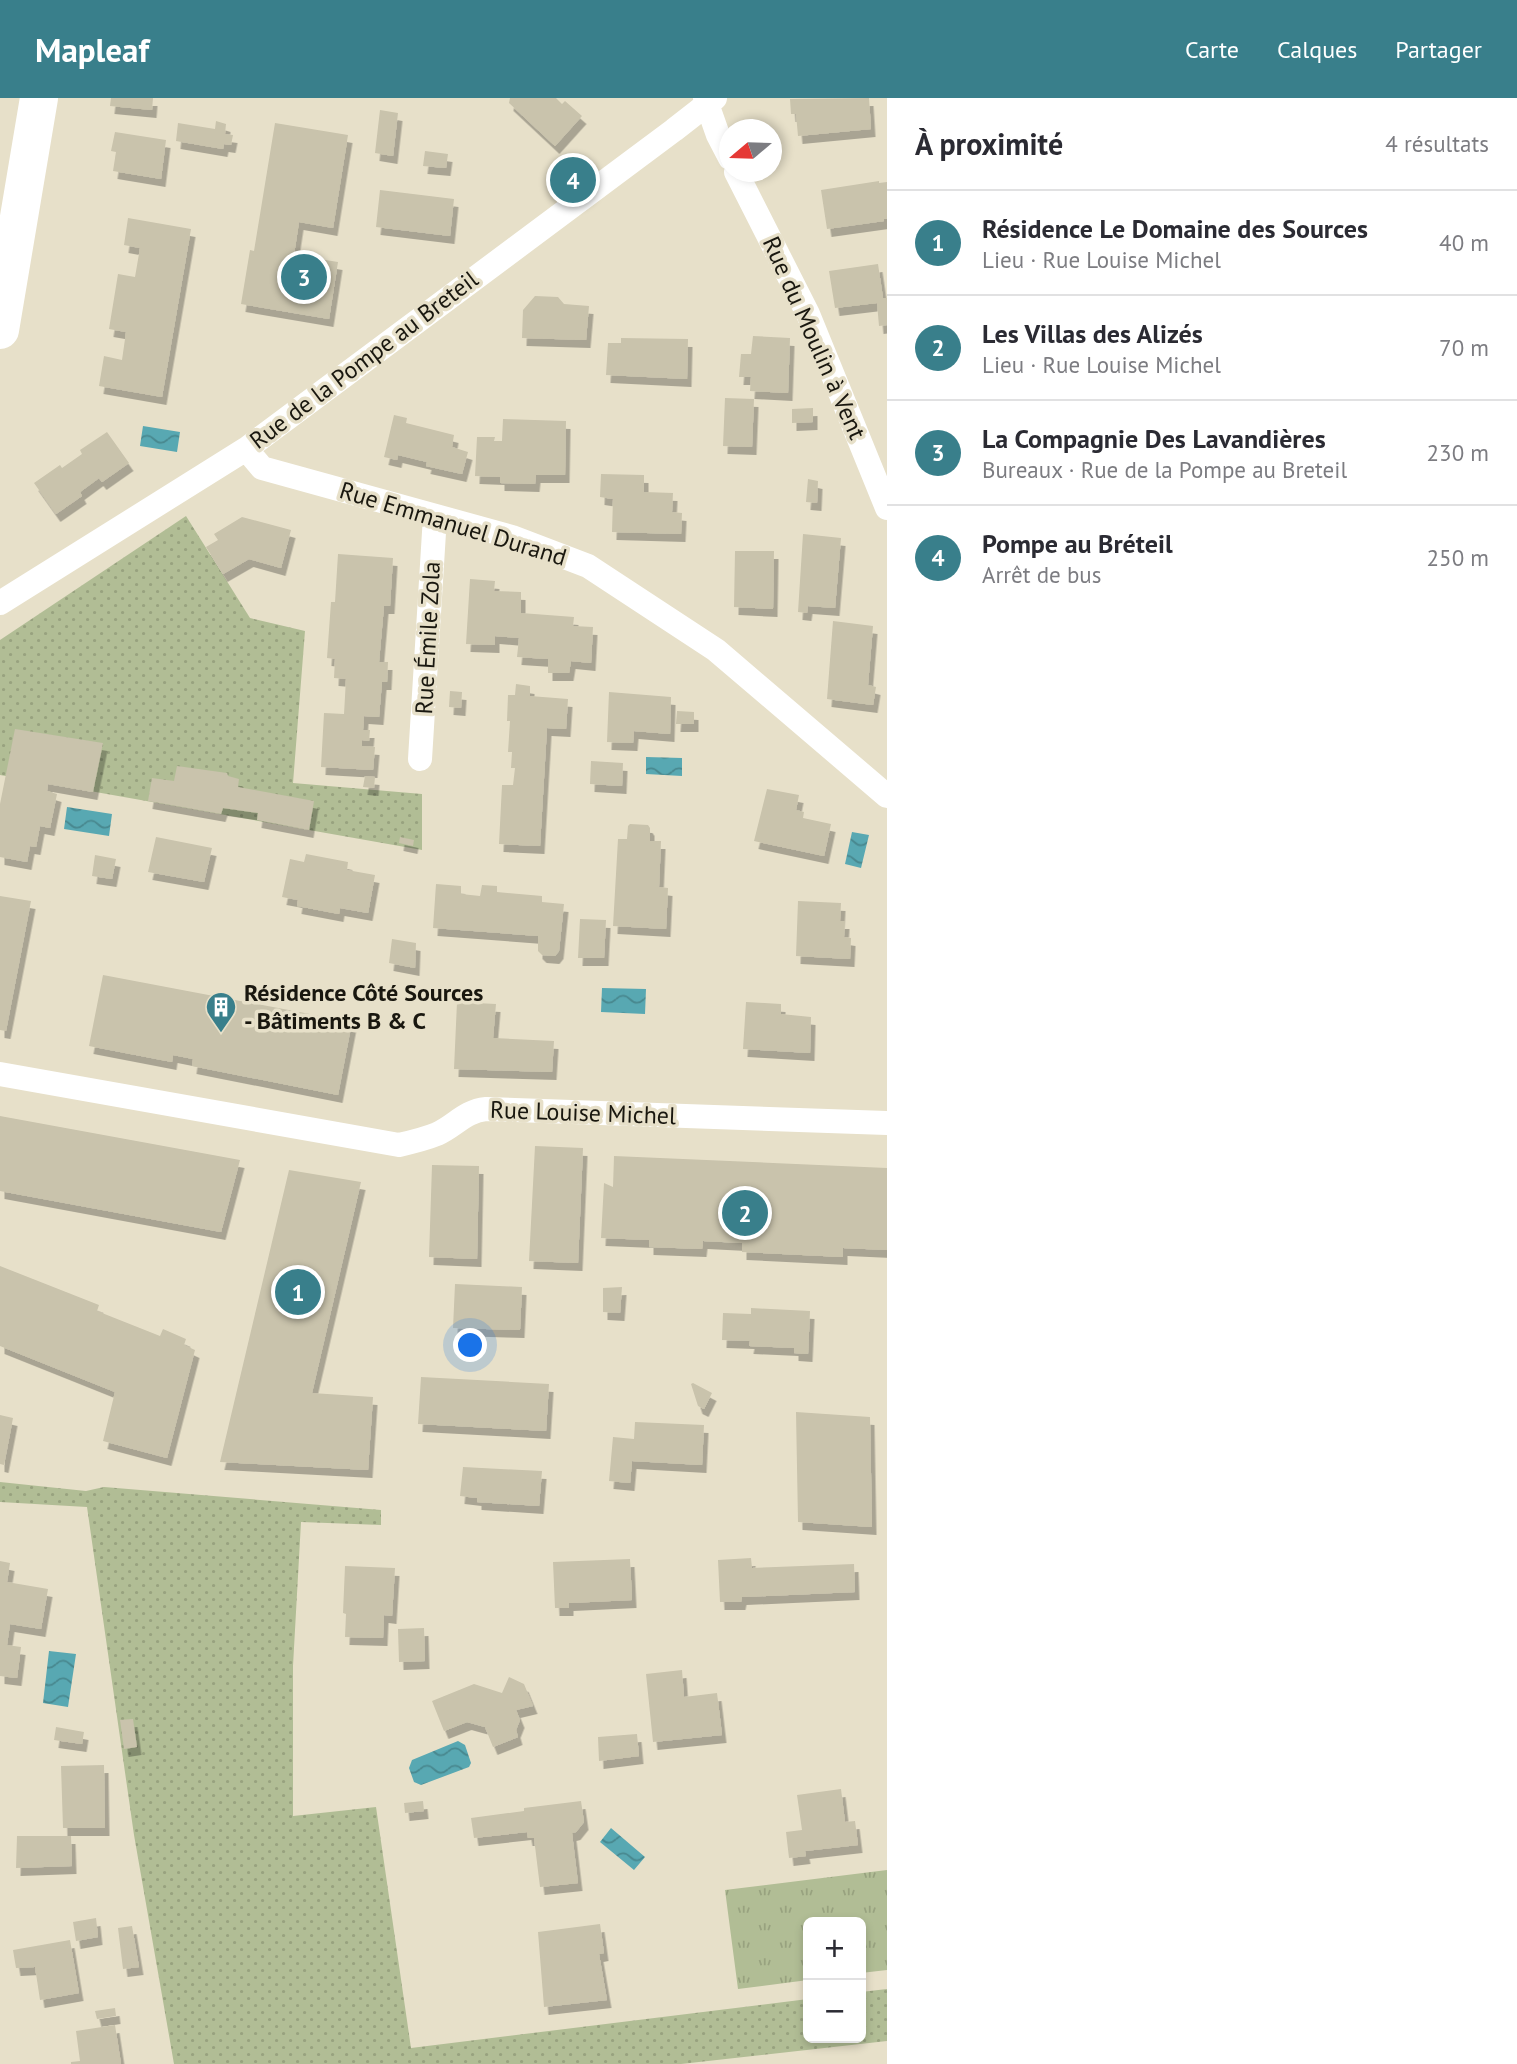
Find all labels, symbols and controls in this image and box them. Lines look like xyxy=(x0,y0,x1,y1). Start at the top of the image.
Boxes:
text: Mapleaf xyxy=(35,28,149,71)
text: Carte xyxy=(1185,34,1239,65)
text: Calques xyxy=(1277,34,1357,65)
text: Partager xyxy=(1395,34,1482,65)
north arrow xyxy=(719,119,782,182)
text: À proximité xyxy=(915,124,1063,163)
text: 4 résultats xyxy=(1385,129,1489,158)
pin: 4 xyxy=(550,154,596,206)
text: Résidence Le Domaine des Sources xyxy=(982,212,1368,245)
text: 1 xyxy=(931,228,945,257)
text: 40 m xyxy=(1439,228,1489,257)
street label: Rue du Moulin à Vent xyxy=(756,232,873,444)
text: Lieu · Rue Louise Michel xyxy=(982,245,1221,274)
pin: 3 xyxy=(281,251,327,303)
street label: Rue de la Pompe au Breteil xyxy=(243,264,484,456)
text: Les Villas des Alizés xyxy=(982,317,1203,350)
text: 2 xyxy=(931,333,945,362)
text: 70 m xyxy=(1439,333,1489,362)
text: Lieu · Rue Louise Michel xyxy=(982,350,1221,379)
text: La Compagnie Des Lavandières xyxy=(982,422,1326,455)
text: 3 xyxy=(931,438,945,467)
text: 230 m xyxy=(1427,438,1489,467)
text: Bureaux · Rue de la Pompe au Breteil xyxy=(982,455,1347,484)
street label: Rue Emmanuel Durand xyxy=(336,474,570,573)
text: Pompe au Bréteil xyxy=(982,527,1173,560)
text: 4 xyxy=(931,543,945,572)
text: 250 m xyxy=(1427,543,1489,572)
text: Arrêt de bus xyxy=(982,560,1101,589)
street label: Rue Émile Zola xyxy=(408,561,447,715)
place label: Résidence Côté Sources - Bâtiments B & C xyxy=(244,977,483,1036)
building icon: Résidence Côté Sources - Bâtiments B & C xyxy=(204,990,238,1034)
street label: Rue Louise Michel xyxy=(489,1094,677,1131)
pin: 2 xyxy=(722,1187,768,1239)
pin: 1 xyxy=(275,1266,321,1318)
your location xyxy=(453,1328,487,1362)
map controls xyxy=(803,1917,866,2043)
button: + xyxy=(803,1917,866,1980)
button: − xyxy=(803,1980,866,2043)

